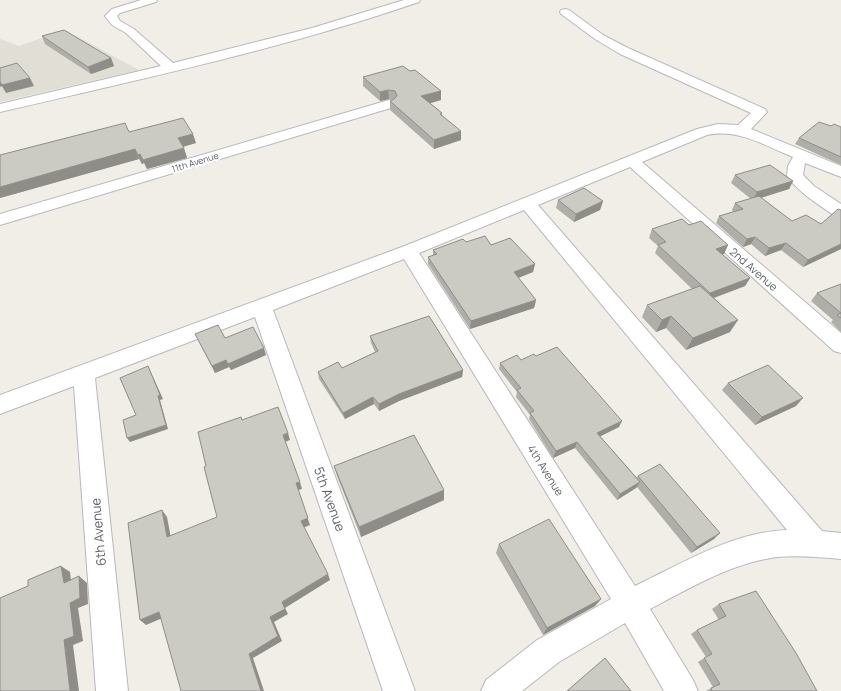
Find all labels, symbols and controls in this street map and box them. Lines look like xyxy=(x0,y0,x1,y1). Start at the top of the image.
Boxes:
street label: 11th Avenue xyxy=(170,149,220,175)
street label: 2nd Avenue xyxy=(727,244,782,294)
street label: 4th Avenue xyxy=(524,442,568,499)
street label: 5th Avenue xyxy=(310,464,350,534)
street label: 6th Avenue xyxy=(86,497,110,567)

